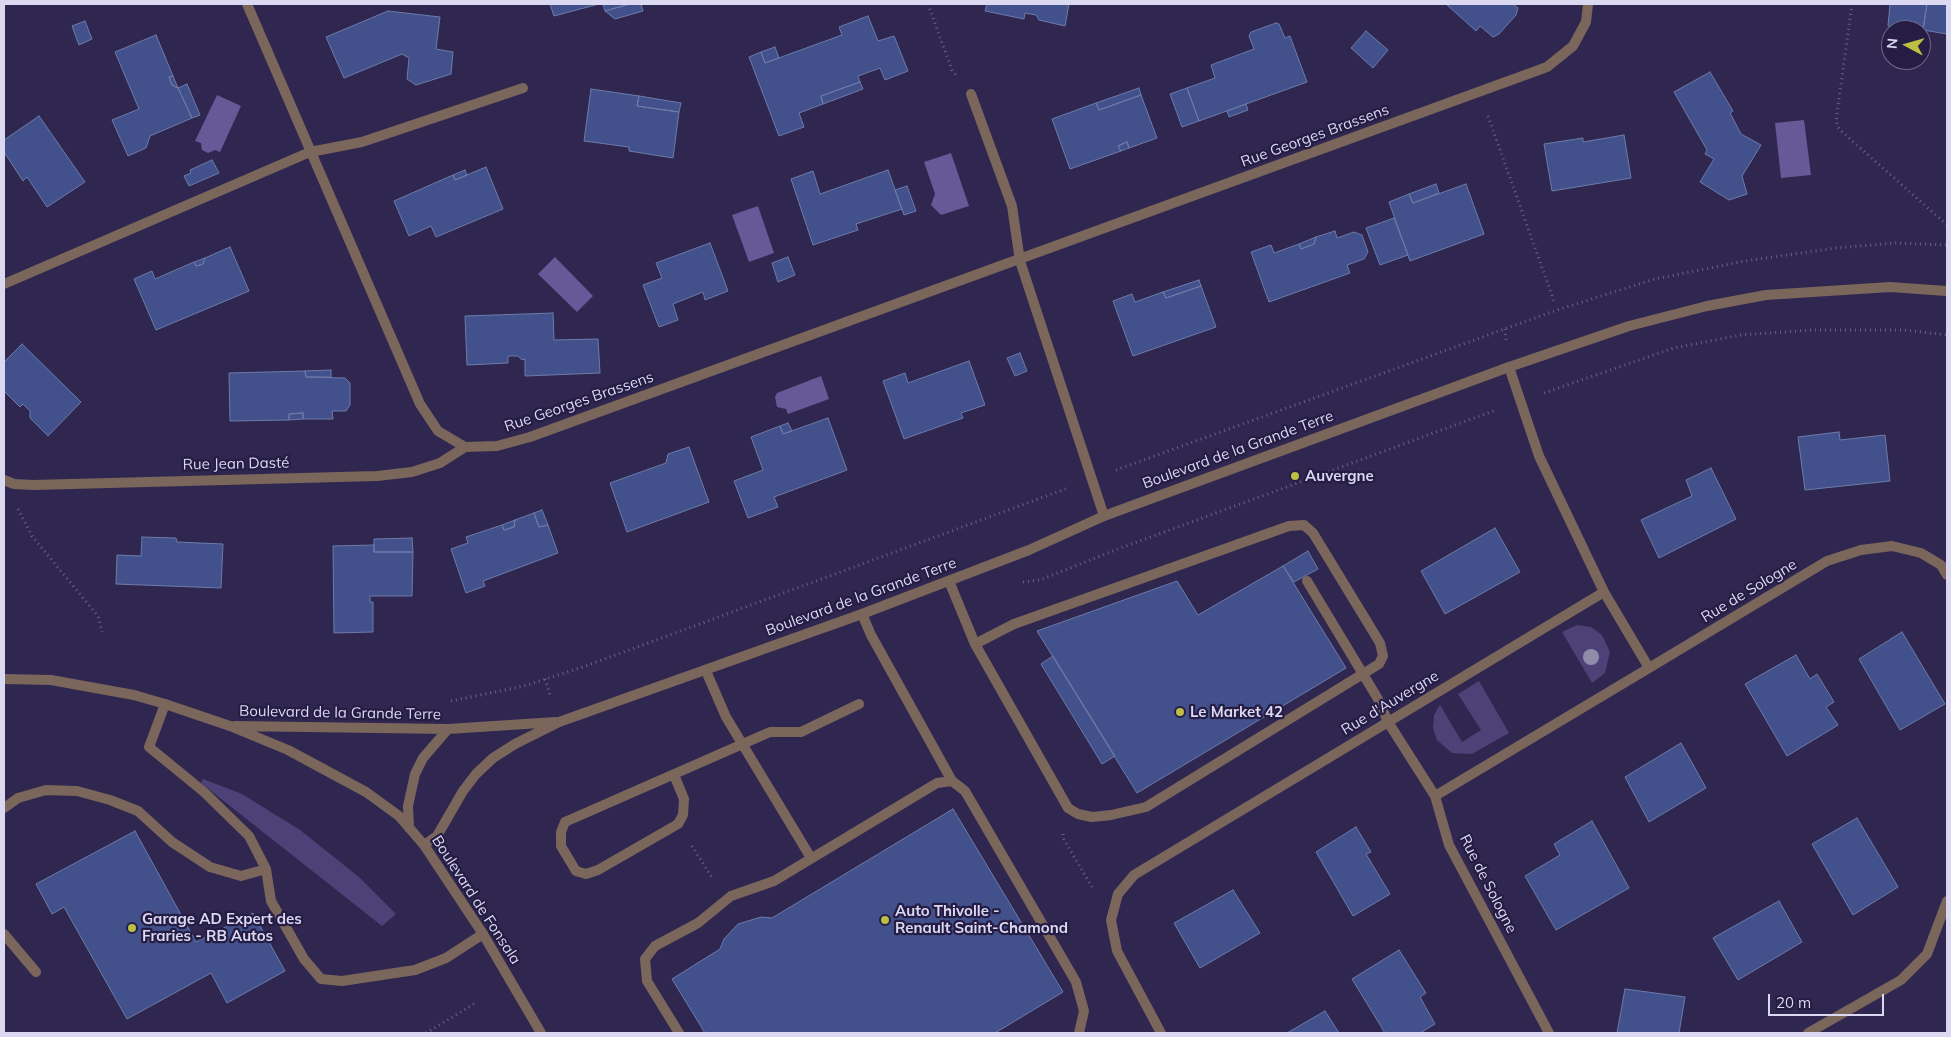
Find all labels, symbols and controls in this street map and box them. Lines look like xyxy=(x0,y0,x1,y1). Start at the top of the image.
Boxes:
north arrow xyxy=(1881,20,1931,70)
text: N xyxy=(1883,37,1902,50)
street label: Rue Georges Brassens xyxy=(1238,101,1392,171)
street label: Rue Georges Brassens xyxy=(502,368,656,436)
street label: Boulevard de la Grande Terre xyxy=(1140,407,1336,493)
street label: Rue Jean Dasté xyxy=(182,454,290,474)
place label: Auvergne xyxy=(1305,467,1374,485)
marker: Auvergne xyxy=(1289,470,1301,482)
street label: Boulevard de la Grande Terre xyxy=(763,554,959,640)
street label: Rue de Sologne xyxy=(1698,555,1800,627)
street label: Rue d'Auvergne xyxy=(1338,667,1442,739)
street label: Boulevard de la Grande Terre xyxy=(239,702,441,724)
place label: Le Market 42 xyxy=(1190,703,1283,721)
marker: Le Market 42 xyxy=(1174,706,1186,718)
street label: Boulevard de Fonsala xyxy=(428,832,524,968)
street label: Rue de Sologne xyxy=(1455,832,1521,936)
place label: Auto Thivolle - Renault Saint-Chamond xyxy=(895,902,1068,937)
place label: Garage AD Expert des Fraries - RB Autos xyxy=(142,910,302,945)
marker: Auto Thivolle - Renault Saint-Chamond xyxy=(879,914,891,926)
marker: Garage AD Expert des Fraries - RB Autos xyxy=(126,922,138,934)
scale bar xyxy=(1771,984,1887,1016)
text: 20 m xyxy=(1776,993,1811,1012)

